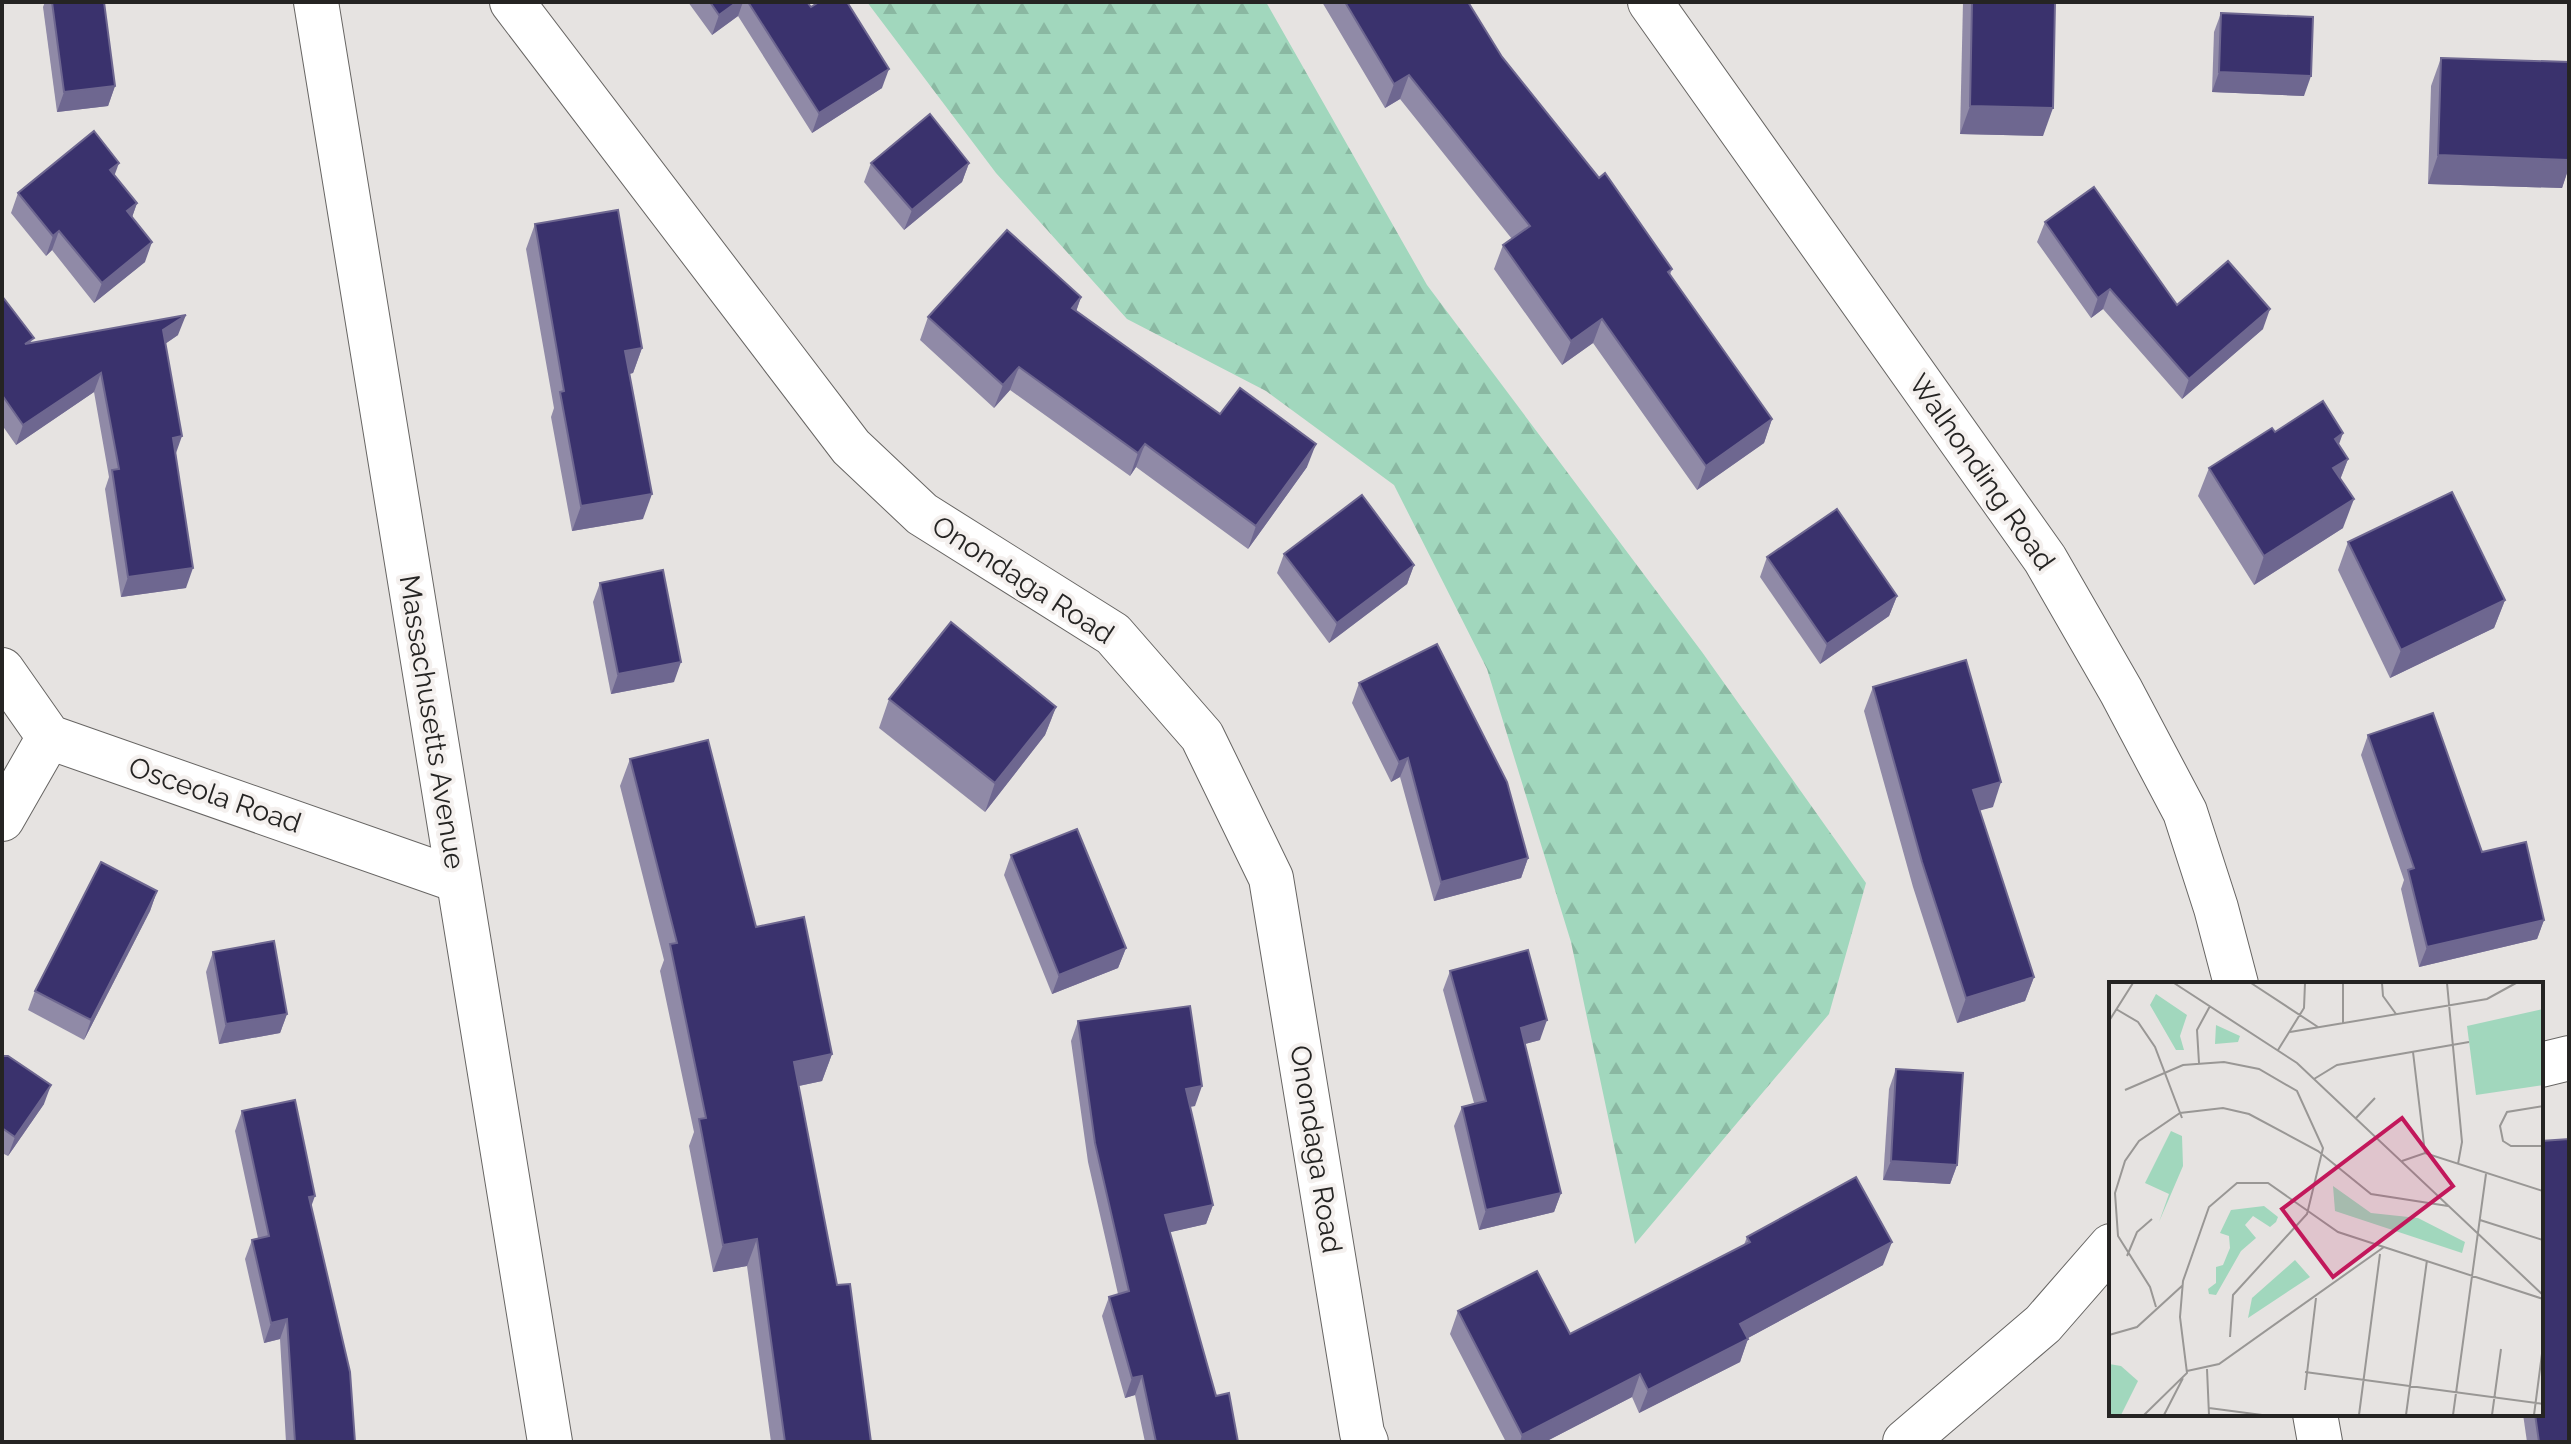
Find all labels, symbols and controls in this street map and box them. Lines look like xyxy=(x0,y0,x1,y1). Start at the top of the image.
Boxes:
street label: Walhonding Road xyxy=(1902,368,2062,576)
street label: Onondaga Road xyxy=(926,509,1120,651)
street label: Massachusetts Avenue xyxy=(392,573,472,871)
street label: Osceola Road xyxy=(125,750,305,840)
inset map xyxy=(2109,982,2543,1416)
street label: Onondaga Road xyxy=(1283,1043,1349,1255)

